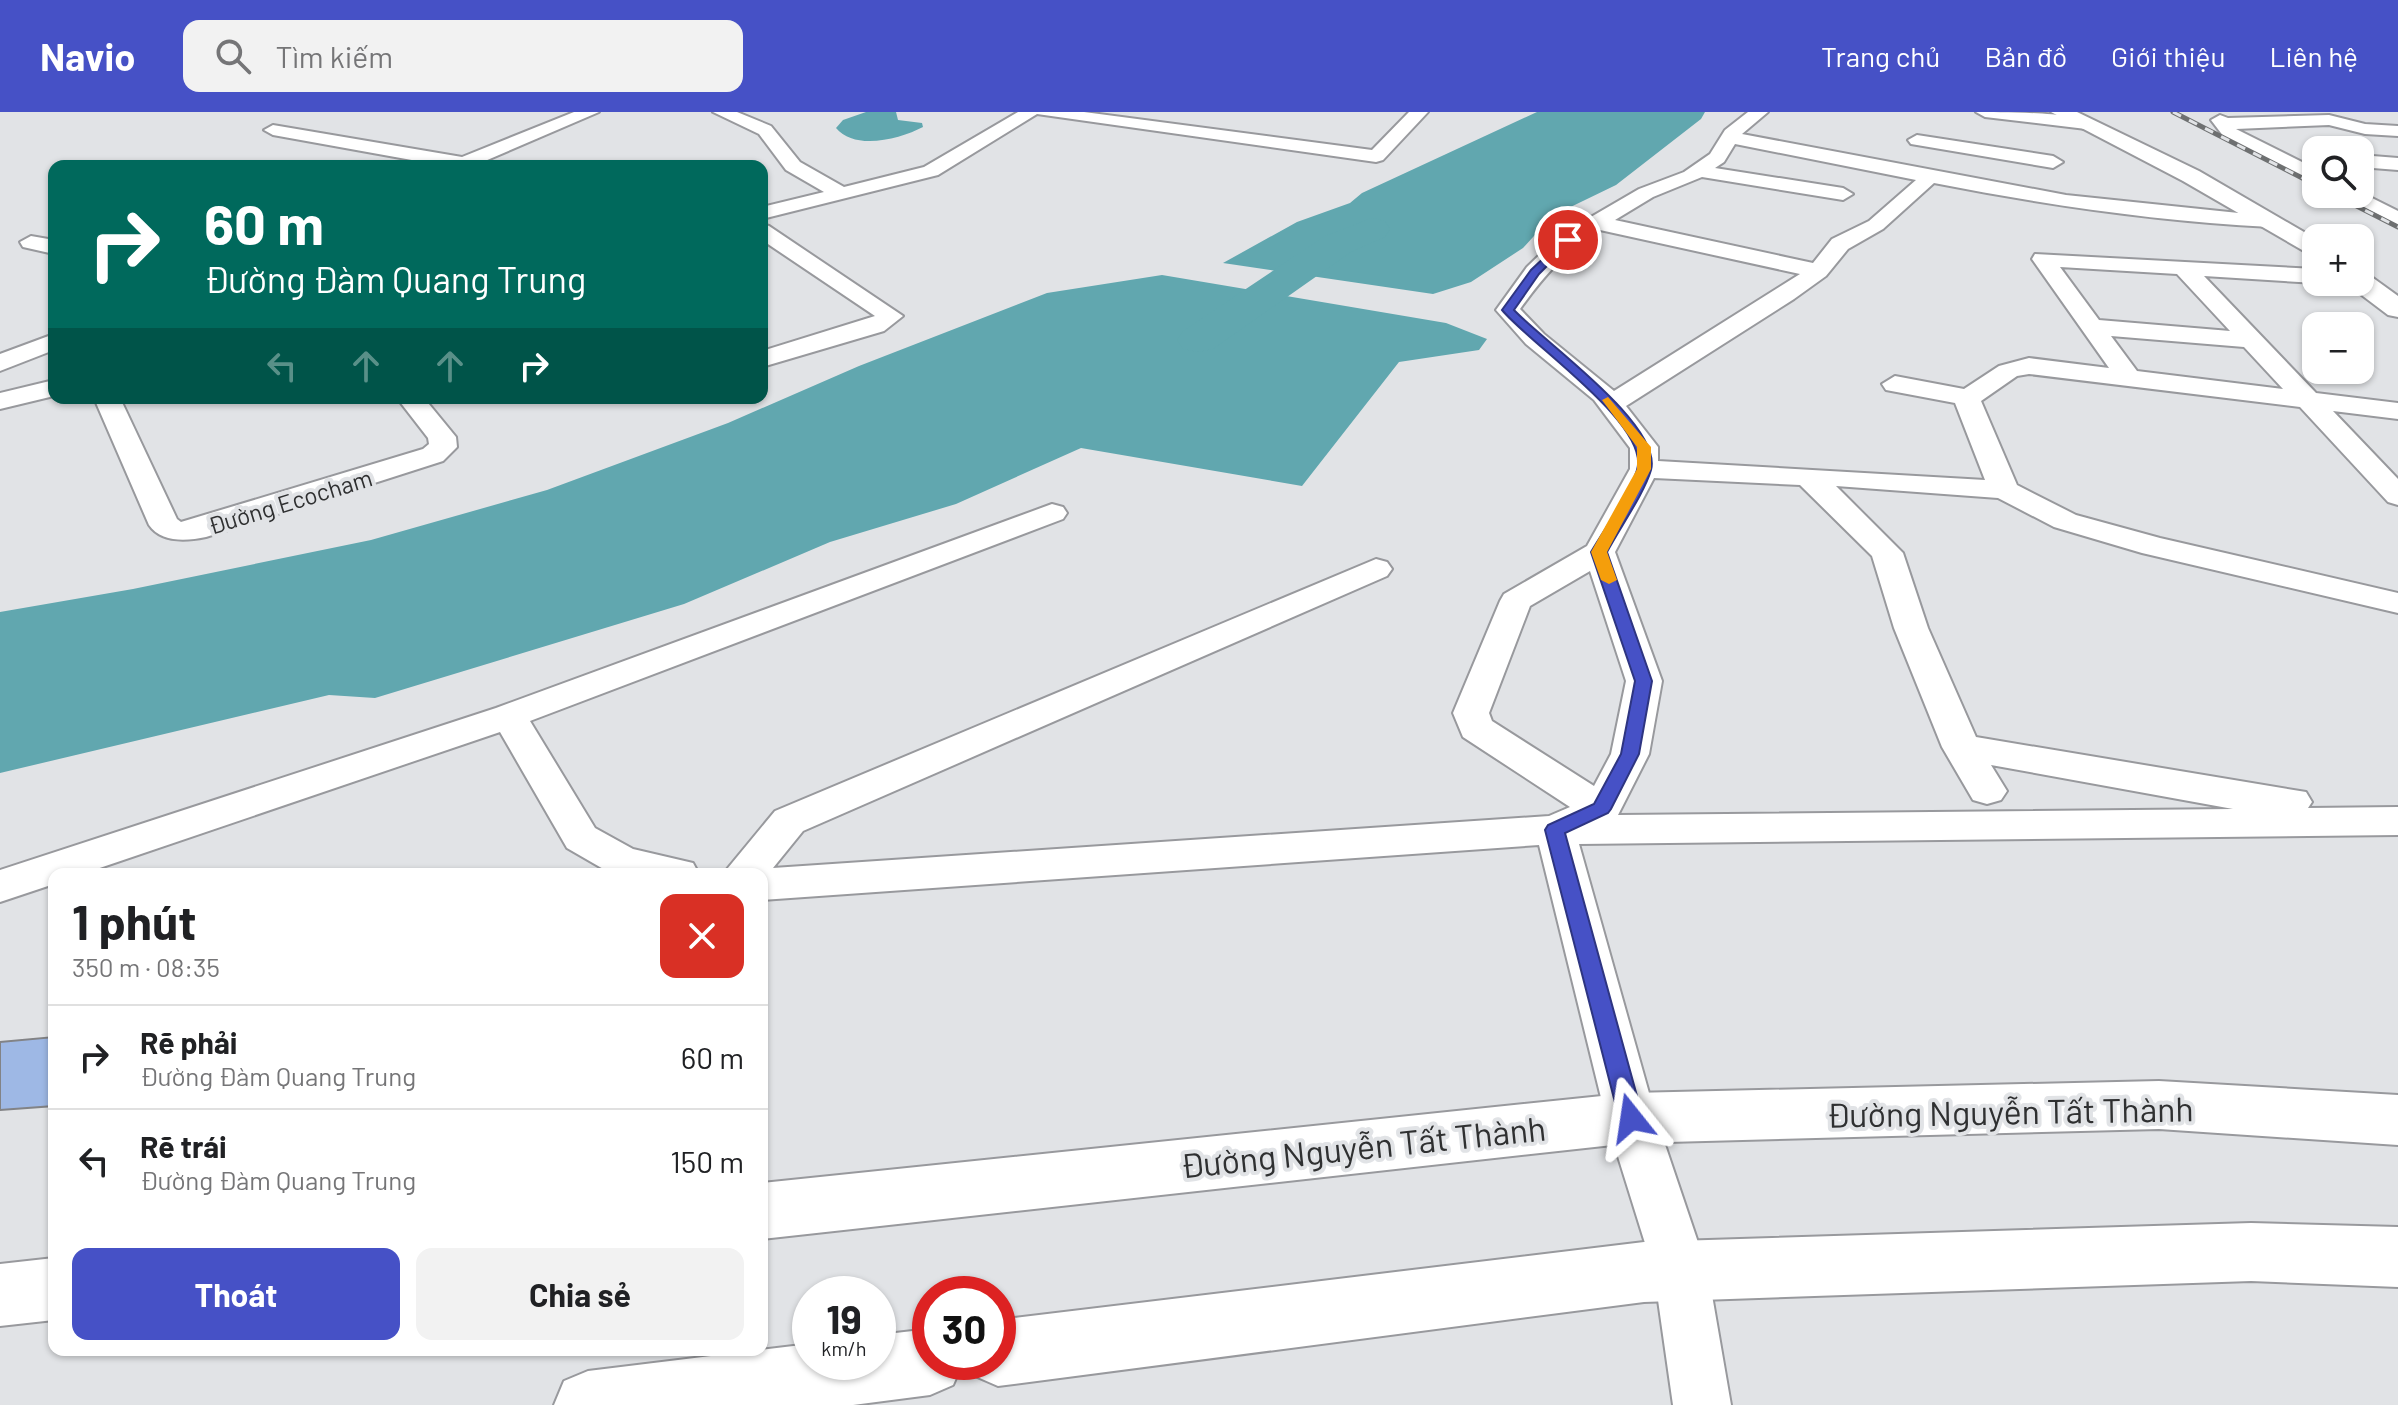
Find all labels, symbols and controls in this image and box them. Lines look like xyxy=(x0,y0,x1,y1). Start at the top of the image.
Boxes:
search box xyxy=(183,20,743,92)
text: Navio xyxy=(40,33,135,79)
icon: search xyxy=(211,34,255,78)
text: Tìm kiếm xyxy=(275,38,393,74)
text: Trang chủ xyxy=(1821,39,1940,73)
text: Bản đồ xyxy=(1984,39,2067,73)
text: Giới thiệu xyxy=(2111,39,2226,73)
text: Liên hệ xyxy=(2270,39,2358,73)
map controls xyxy=(2302,136,2374,384)
button: search xyxy=(2302,136,2374,208)
text: 60 m xyxy=(204,189,324,256)
icon: right xyxy=(72,192,176,296)
pin xyxy=(1534,206,1602,274)
icon: arrive xyxy=(1546,218,1590,262)
button: + xyxy=(2302,224,2374,296)
text: Đường Đàm Quang Trung xyxy=(204,257,586,300)
button: − xyxy=(2302,312,2374,384)
icon: left xyxy=(260,344,304,388)
icon: ahead xyxy=(344,344,388,388)
icon: ahead xyxy=(428,344,472,388)
icon: right xyxy=(512,344,556,388)
street label: Đường Ecocham xyxy=(204,462,376,540)
text: 1 phút xyxy=(72,892,197,950)
button: close xyxy=(660,894,744,978)
text: 350 m · 08:35 xyxy=(72,951,220,982)
text: Rẽ phải xyxy=(140,1024,237,1060)
icon: right xyxy=(72,1035,116,1079)
text: 60 m xyxy=(681,1039,744,1075)
text: Đường Đàm Quang Trung xyxy=(140,1060,416,1091)
position arrow xyxy=(1589,1076,1673,1160)
street label: Đường Nguyễn Tất Thành xyxy=(1826,1087,2194,1135)
street label: Đường Nguyễn Tất Thành xyxy=(1178,1106,1548,1186)
text: Rẽ trái xyxy=(140,1128,227,1164)
icon: left xyxy=(72,1139,116,1183)
text: 150 m xyxy=(670,1143,744,1179)
text: Đường Đàm Quang Trung xyxy=(140,1164,416,1195)
button: Thoát xyxy=(72,1248,400,1340)
button: Chia sẻ xyxy=(416,1248,744,1340)
speed limit sign: 30 xyxy=(912,1276,1016,1380)
text: 19 xyxy=(826,1294,862,1342)
text: km/h xyxy=(821,1336,867,1360)

